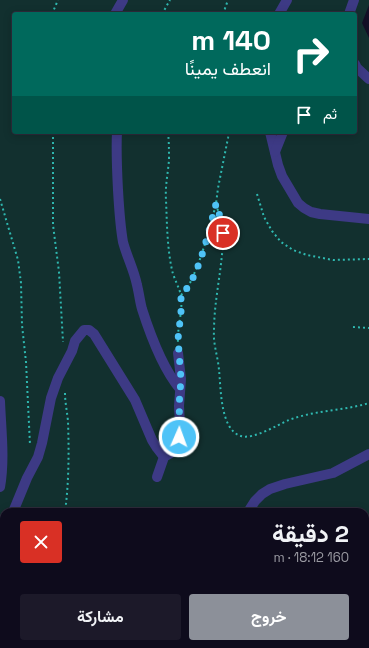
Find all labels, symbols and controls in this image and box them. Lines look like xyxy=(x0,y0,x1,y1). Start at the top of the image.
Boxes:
text: 140 m xyxy=(191,22,271,58)
icon: right xyxy=(285,28,337,80)
text: انعطف يمينًا xyxy=(185,57,271,80)
icon: arrive xyxy=(293,104,315,126)
text: ثم xyxy=(323,104,337,123)
pin xyxy=(206,216,240,250)
icon: arrive xyxy=(212,222,234,244)
position arrow xyxy=(158,416,200,458)
text: 2 دقيقة xyxy=(272,518,349,549)
button: close xyxy=(20,521,62,563)
text: 160 m · 18:12 xyxy=(274,549,349,566)
button: مشاركة xyxy=(20,594,181,640)
button: خروج xyxy=(189,594,349,640)

